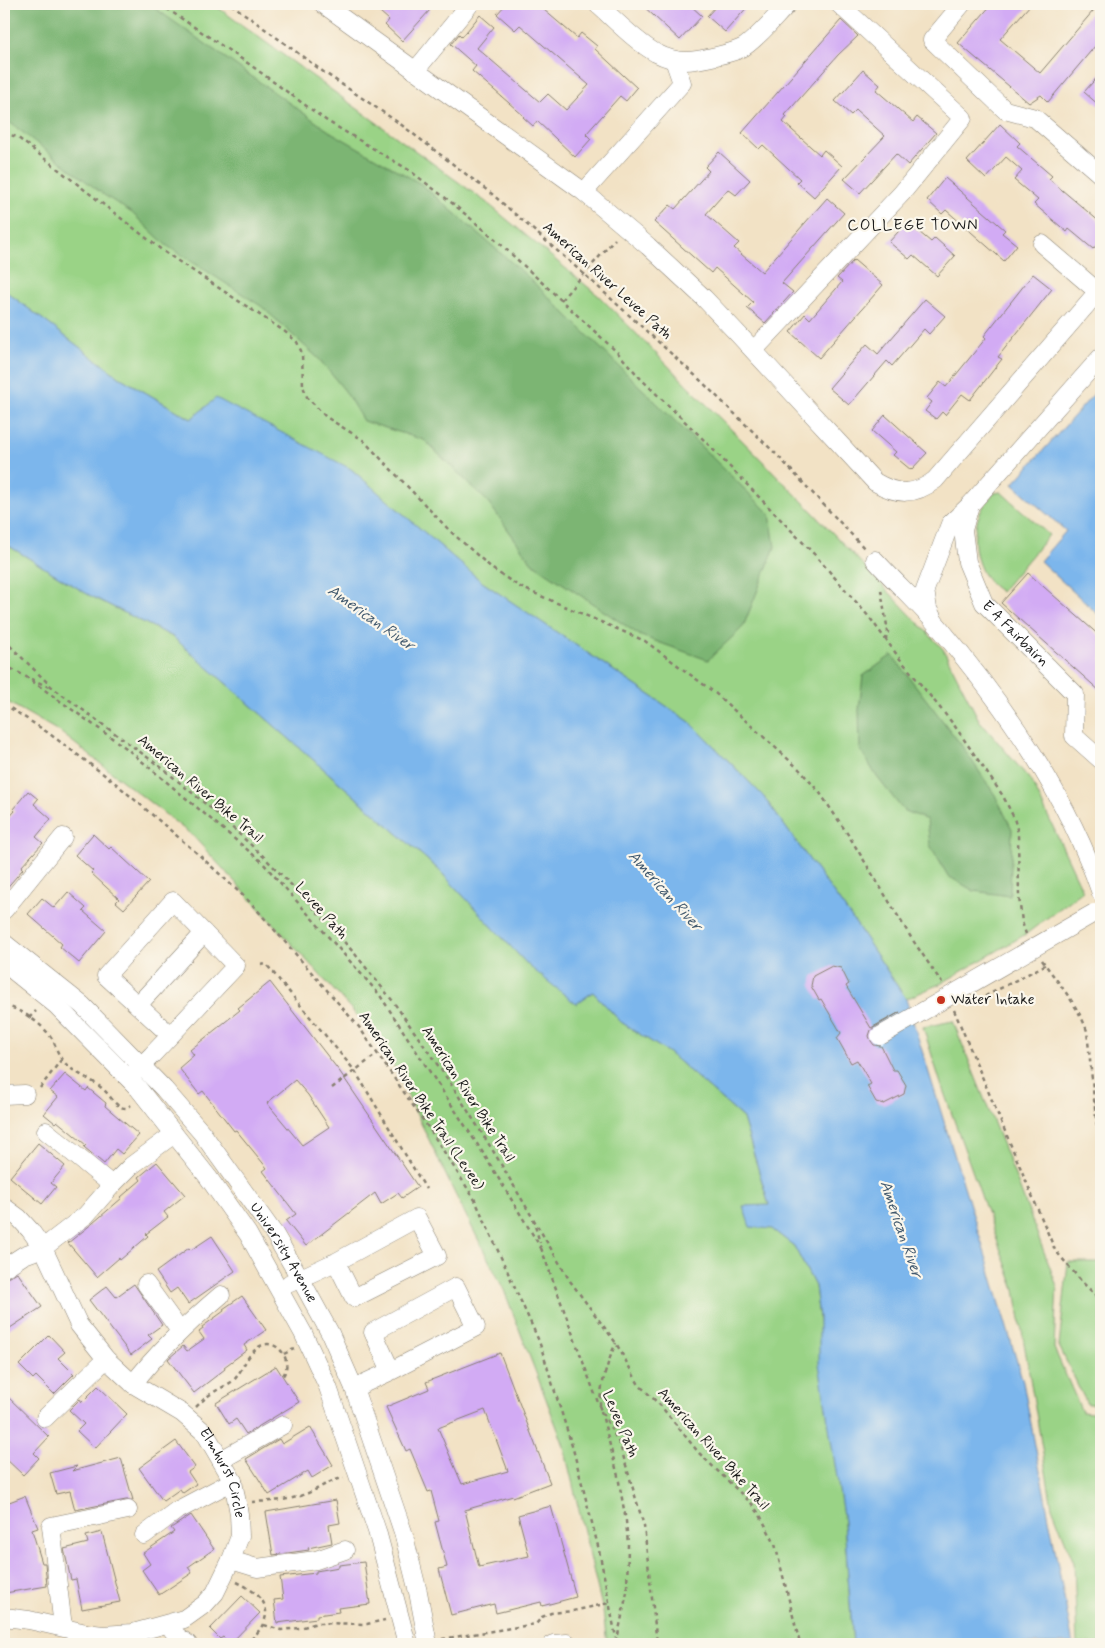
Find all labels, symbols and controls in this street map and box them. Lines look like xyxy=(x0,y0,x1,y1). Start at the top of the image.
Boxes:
district label: COLLEGE TOWN xyxy=(847,215,979,236)
street label: American River Levee Path xyxy=(538,218,676,344)
water label: American River xyxy=(323,580,421,657)
street label: E A Fairbairn xyxy=(977,596,1053,672)
street label: American River Bike Trail xyxy=(133,731,267,847)
water label: American River xyxy=(623,846,708,937)
street label: Levee Path xyxy=(290,878,352,944)
place label: Water Intake xyxy=(951,990,1035,1010)
marker: Water Intake xyxy=(935,994,947,1006)
street label: American River Bike Trail (Levee) xyxy=(354,1008,489,1195)
street label: American River Bike Trail xyxy=(417,1022,519,1166)
water label: American River xyxy=(875,1178,928,1283)
street label: University Avenue xyxy=(245,1198,322,1307)
street label: American River Bike Trail xyxy=(653,1384,773,1514)
street label: Levee Path xyxy=(597,1388,643,1460)
street label: Elmhurst Circle xyxy=(194,1424,249,1518)

